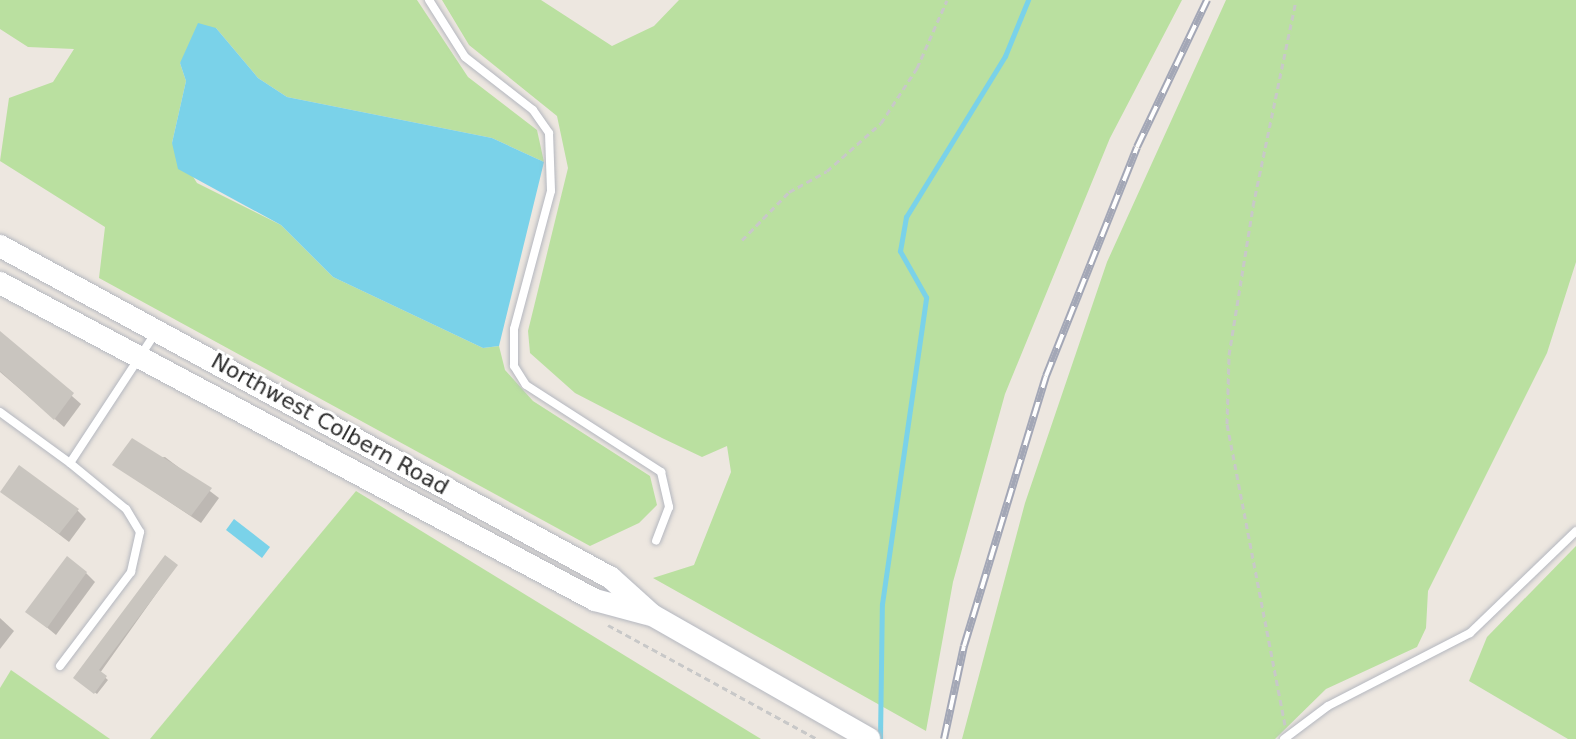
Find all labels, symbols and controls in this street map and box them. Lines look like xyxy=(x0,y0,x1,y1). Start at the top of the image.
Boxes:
street label: Northwest Colbern Road xyxy=(207,348,453,500)

